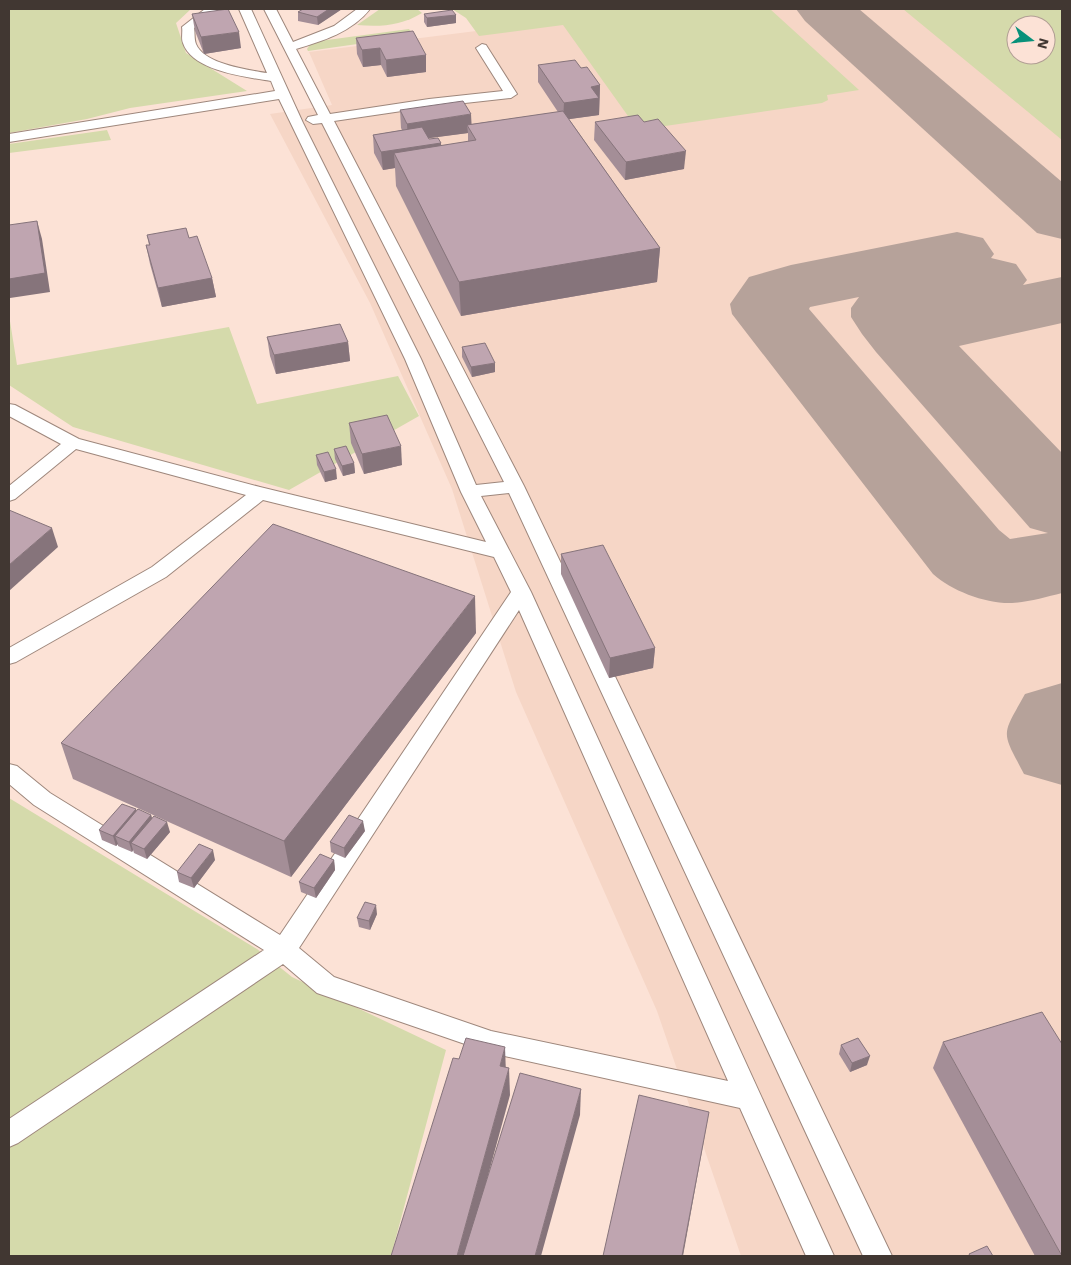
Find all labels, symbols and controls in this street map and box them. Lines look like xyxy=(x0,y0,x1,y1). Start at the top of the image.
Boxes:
north arrow xyxy=(1006,15,1056,65)
text: N xyxy=(1034,36,1053,51)

